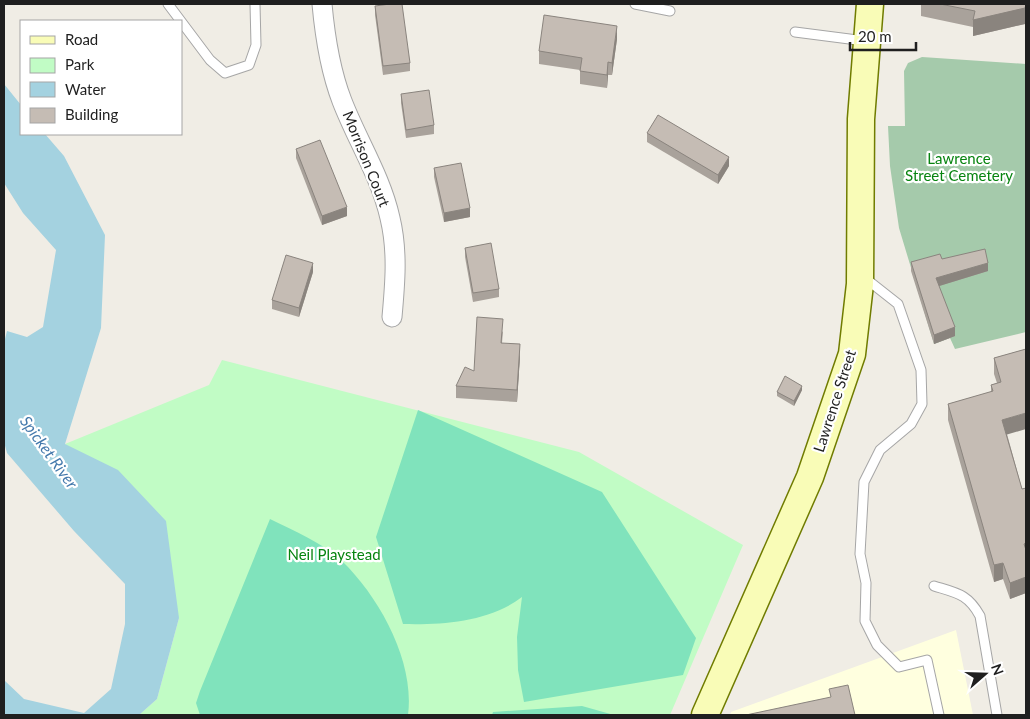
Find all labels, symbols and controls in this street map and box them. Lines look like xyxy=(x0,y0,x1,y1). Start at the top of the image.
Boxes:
legend xyxy=(20,20,182,135)
scale bar xyxy=(850,20,916,52)
text: 20 m xyxy=(858,27,892,45)
text: Road xyxy=(65,30,98,48)
text: Park xyxy=(65,55,95,73)
text: Water xyxy=(65,80,106,98)
text: Building xyxy=(65,105,118,123)
street label: Morrison Court xyxy=(340,108,395,210)
park label: Lawrence Street Cemetery xyxy=(905,149,1013,184)
street label: Lawrence Street xyxy=(809,347,859,454)
water label: Spicket River xyxy=(17,412,82,492)
park label: Neil Playstead xyxy=(287,545,381,563)
north arrow xyxy=(960,649,1010,699)
text: N xyxy=(988,661,1008,677)

